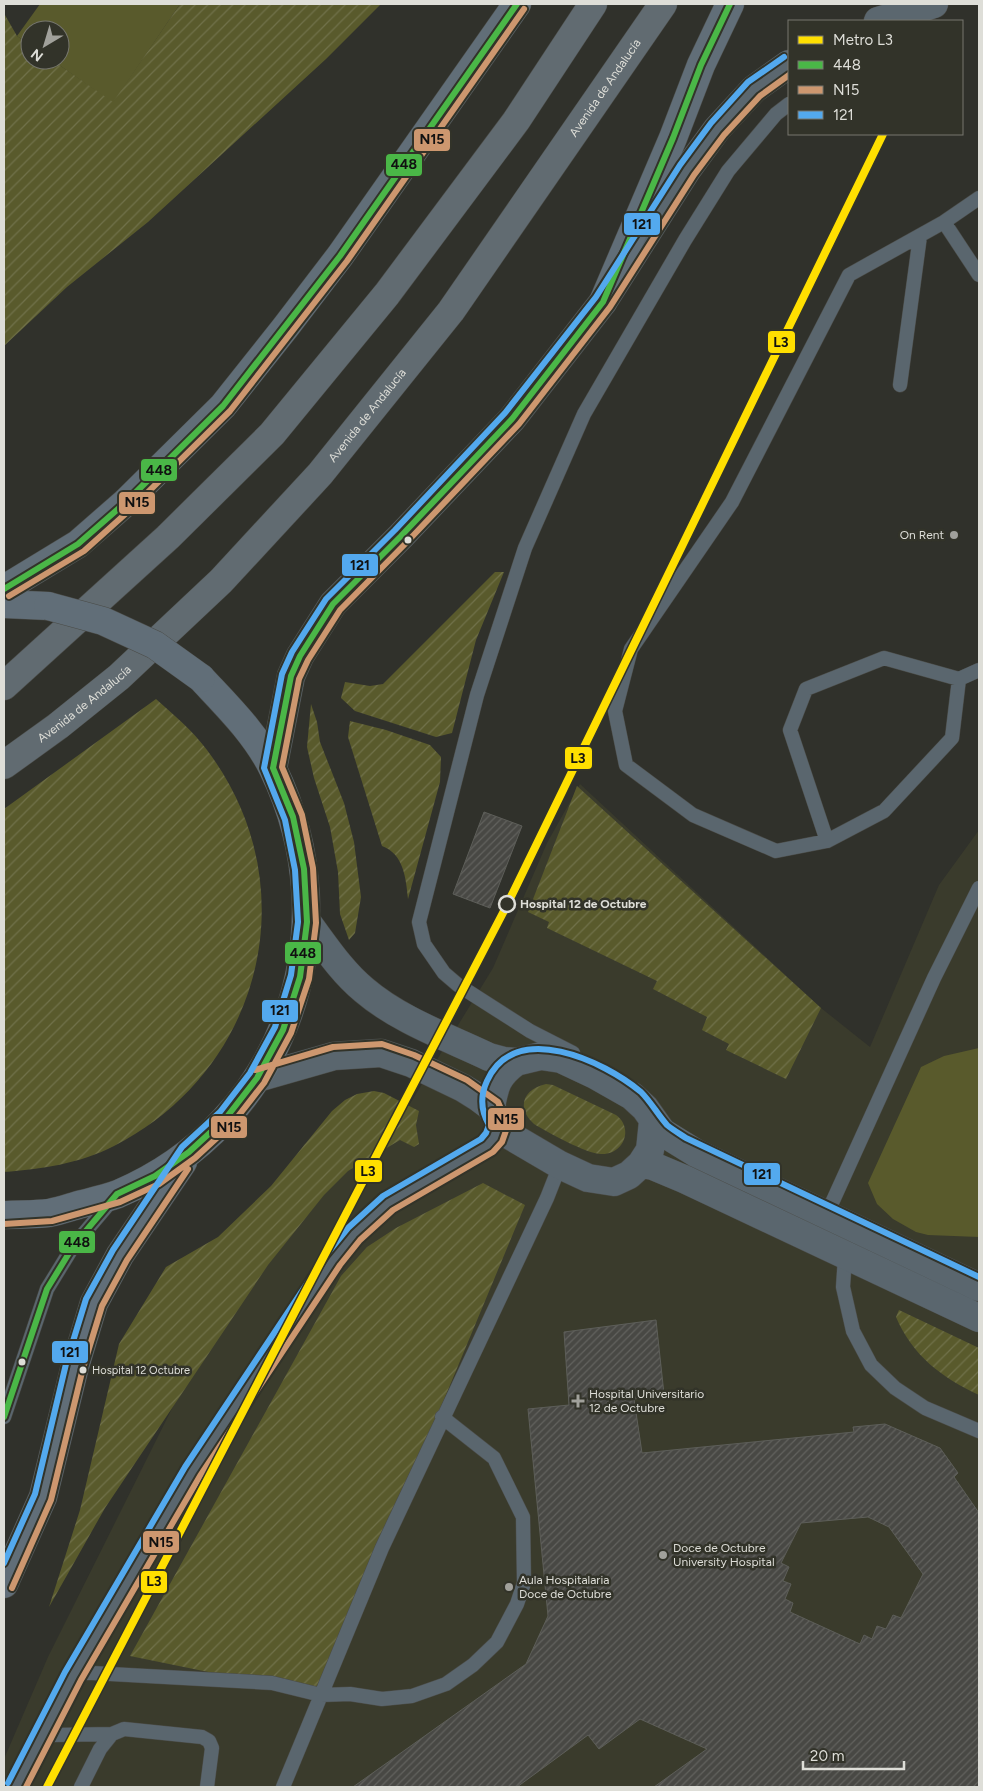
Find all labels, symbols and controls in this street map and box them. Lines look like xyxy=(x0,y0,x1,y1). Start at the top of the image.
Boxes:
north arrow xyxy=(20,20,70,70)
legend xyxy=(788,20,963,135)
text: Metro L3 xyxy=(833,31,893,49)
street label: Avenida de Andalucía xyxy=(566,36,644,139)
text: N xyxy=(28,45,47,65)
text: 448 xyxy=(833,56,861,74)
text: N15 xyxy=(833,81,859,99)
text: 121 xyxy=(833,106,854,124)
line badge: N15 xyxy=(413,128,451,152)
text: N15 xyxy=(420,131,444,148)
line badge: 448 xyxy=(385,153,423,177)
text: 448 xyxy=(391,156,417,173)
line badge: 121 xyxy=(623,212,661,236)
text: 121 xyxy=(632,216,652,233)
line badge: L3 xyxy=(767,330,796,354)
text: L3 xyxy=(773,334,789,351)
street label: Avenida de Andalucía xyxy=(325,366,409,465)
line badge: 448 xyxy=(140,458,178,482)
text: 448 xyxy=(146,462,172,479)
line badge: N15 xyxy=(118,491,156,515)
text: N15 xyxy=(125,494,149,511)
place label: On Rent xyxy=(900,528,944,542)
marker: On Rent xyxy=(948,529,960,541)
unlabelled marker xyxy=(403,535,413,545)
line badge: 121 xyxy=(341,553,379,577)
text: 121 xyxy=(350,557,370,574)
street label: Avenida de Andalucía xyxy=(35,662,134,745)
line badge: L3 xyxy=(564,746,593,770)
text: L3 xyxy=(570,750,586,767)
marker: Hospital 12 de Octubre xyxy=(498,895,516,913)
place label: Hospital 12 de Octubre xyxy=(520,897,647,911)
line badge: 448 xyxy=(284,941,322,965)
text: 448 xyxy=(290,945,316,962)
line badge: 121 xyxy=(261,999,299,1023)
text: 121 xyxy=(270,1002,290,1019)
line badge: N15 xyxy=(487,1107,525,1131)
text: N15 xyxy=(494,1111,518,1128)
line badge: N15 xyxy=(210,1115,248,1139)
text: N15 xyxy=(217,1119,241,1136)
line badge: L3 xyxy=(354,1159,383,1183)
line badge: 121 xyxy=(743,1162,781,1186)
text: L3 xyxy=(360,1163,376,1180)
text: 121 xyxy=(752,1166,772,1183)
line badge: 448 xyxy=(58,1230,96,1254)
text: 448 xyxy=(64,1234,90,1251)
line badge: 121 xyxy=(51,1340,89,1364)
text: 121 xyxy=(60,1344,80,1361)
unlabelled marker xyxy=(17,1357,27,1367)
place label: Hospital 12 Octubre xyxy=(92,1364,190,1377)
marker: Hospital 12 Octubre xyxy=(78,1365,88,1375)
place label: Hospital Universitario 12 de Octubre xyxy=(589,1387,704,1415)
marker: Hospital Universitario 12 de Octubre xyxy=(571,1394,585,1408)
line badge: N15 xyxy=(142,1530,180,1554)
text: N15 xyxy=(149,1534,173,1551)
place label: Doce de Octubre University Hospital xyxy=(673,1541,775,1569)
marker: Doce de Octubre University Hospital xyxy=(657,1549,669,1561)
line badge: L3 xyxy=(140,1570,168,1594)
text: L3 xyxy=(146,1573,162,1590)
place label: Aula Hospitalaria Doce de Octubre xyxy=(519,1573,612,1601)
marker: Aula Hospitalaria Doce de Octubre xyxy=(503,1581,515,1593)
scale bar xyxy=(803,1738,904,1770)
text: 20 m xyxy=(810,1747,844,1765)

